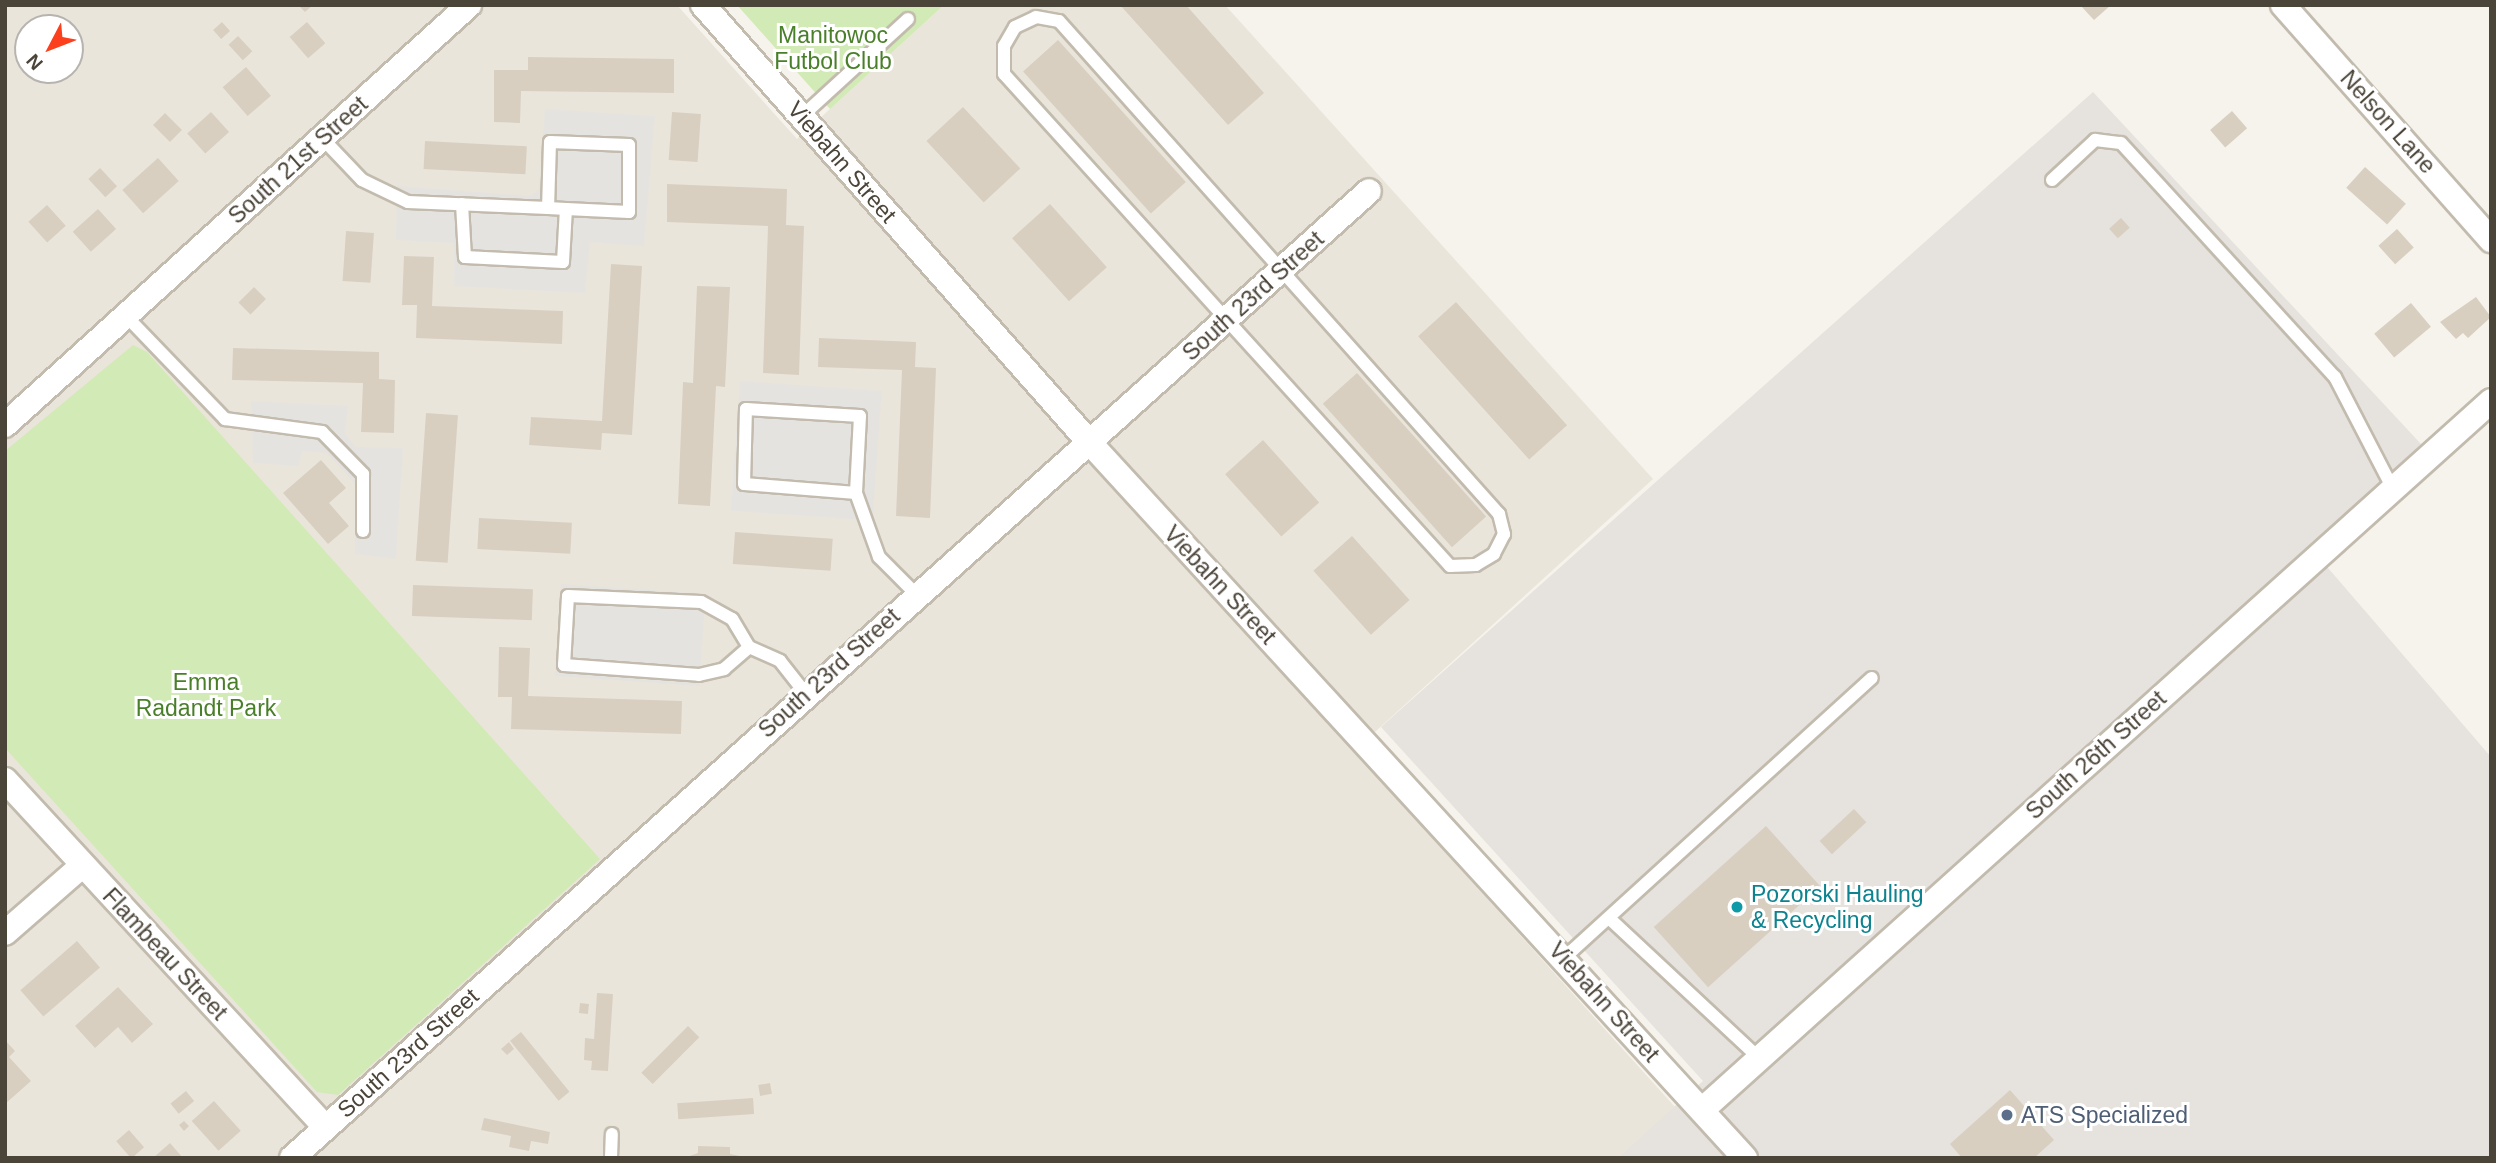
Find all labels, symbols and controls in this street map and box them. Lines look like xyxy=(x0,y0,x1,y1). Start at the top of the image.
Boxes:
north arrow xyxy=(14,14,84,84)
park label: Manitowoc Futbol Club xyxy=(774,21,892,75)
text: N xyxy=(22,50,47,74)
street label: Nelson Lane xyxy=(2335,65,2441,179)
street label: South 21st Street xyxy=(223,90,373,230)
street label: Viebahn Street xyxy=(782,96,902,228)
street label: South 23rd Street xyxy=(1177,225,1329,367)
street label: Viebahn Street xyxy=(1158,520,1282,650)
street label: South 23rd Street xyxy=(753,602,905,744)
park label: Emma Radandt Park xyxy=(136,668,276,722)
street label: South 26th Street xyxy=(2020,685,2172,825)
place label: Pozorski Hauling & Recycling xyxy=(1751,880,1924,934)
street label: Flambeau Street xyxy=(97,882,233,1026)
marker: Pozorski Hauling & Recycling xyxy=(1729,899,1745,915)
street label: Viebahn Street xyxy=(1543,936,1665,1068)
street label: South 23rd Street xyxy=(332,982,484,1124)
place label: ATS Specialized xyxy=(2021,1101,2188,1129)
marker: ATS Specialized xyxy=(1999,1107,2015,1123)

